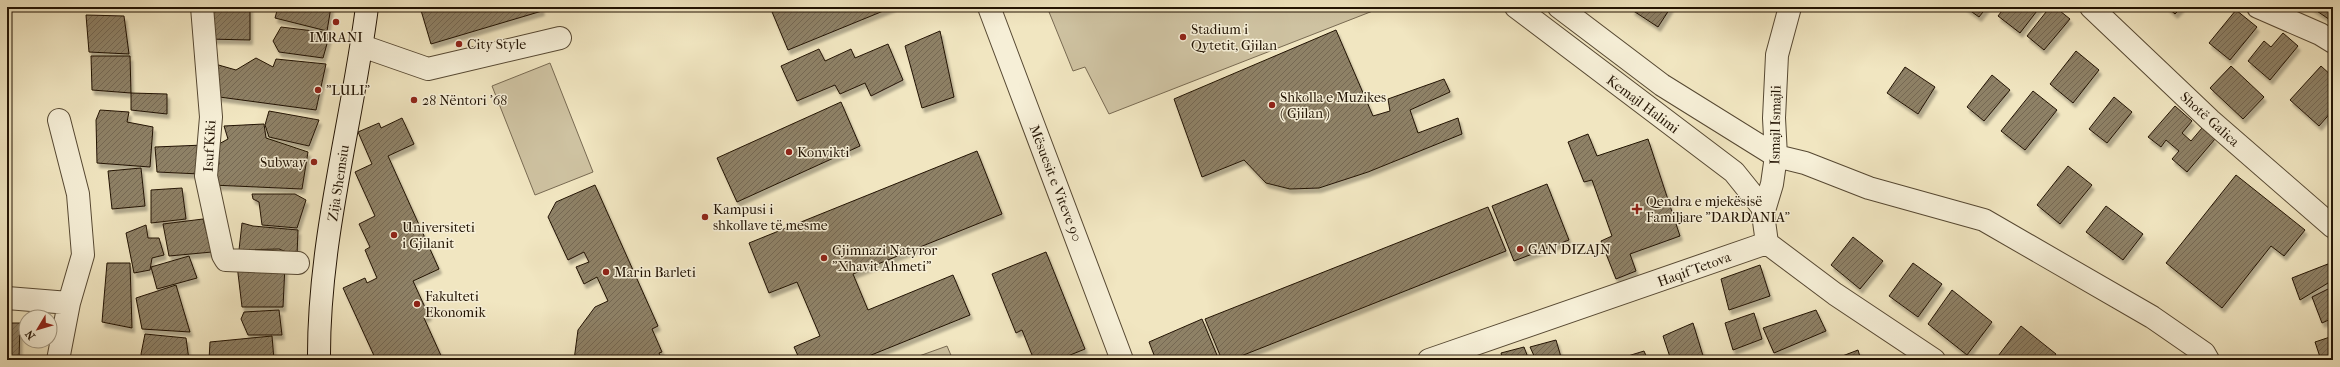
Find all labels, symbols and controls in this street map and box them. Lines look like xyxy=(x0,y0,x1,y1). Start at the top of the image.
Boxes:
marker: IMRANI xyxy=(331,17,341,27)
place label: Stadium i Qytetit, Gjilan xyxy=(1191,21,1277,54)
place label: IMRANI xyxy=(309,29,363,46)
marker: Stadium i Qytetit, Gjilan xyxy=(1178,32,1188,42)
place label: City Style xyxy=(467,36,526,53)
marker: City Style xyxy=(454,39,464,49)
street label: Kemajl Halimi xyxy=(1603,72,1682,137)
place label: "LULI" xyxy=(326,82,370,99)
marker: "LULI" xyxy=(313,85,323,95)
street label: Ismajl Ismajli xyxy=(1766,85,1785,165)
street label: Shotë Galica xyxy=(2177,88,2243,151)
place label: Shkolla e Muzikes ( Gjilan ) xyxy=(1280,89,1386,122)
place label: 28 Nëntori '68 xyxy=(422,92,507,109)
marker: 28 Nëntori '68 xyxy=(409,95,419,105)
marker: Shkolla e Muzikes ( Gjilan ) xyxy=(1267,100,1277,110)
street label: Isuf Kiki xyxy=(200,120,219,172)
street label: Mësuesit e Viteve 90 xyxy=(1026,123,1086,244)
street label: Zija Shemsiu xyxy=(324,143,353,223)
place label: Konvikti xyxy=(797,144,849,161)
marker: Konvikti xyxy=(784,147,794,157)
place label: Subway xyxy=(260,154,307,171)
marker: Subway xyxy=(309,157,319,167)
place label: Qendra e mjekësisë Familjare "DARDANIA" xyxy=(1646,193,1790,226)
place label: Kampusi i shkollave të mesme xyxy=(713,201,828,234)
marker: Qendra e mjekësisë Familjare "DARDANIA" xyxy=(1631,203,1643,215)
marker: Kampusi i shkollave të mesme xyxy=(700,212,710,222)
place label: Universiteti i Gjilanit xyxy=(402,219,475,252)
marker: Universiteti i Gjilanit xyxy=(389,230,399,240)
place label: GAN DIZAJN xyxy=(1528,241,1611,258)
place label: Gjimnazi Natyror "Xhavit Ahmeti" xyxy=(832,242,937,275)
marker: GAN DIZAJN xyxy=(1515,244,1525,254)
street label: Haqif Tetova xyxy=(1655,248,1734,291)
marker: Gjimnazi Natyror "Xhavit Ahmeti" xyxy=(819,253,829,263)
place label: Marin Barleti xyxy=(614,264,696,281)
marker: Marin Barleti xyxy=(601,267,611,277)
place label: Fakulteti Ekonomik xyxy=(425,288,486,321)
marker: Fakulteti Ekonomik xyxy=(412,299,422,309)
north arrow xyxy=(18,309,58,349)
text: N xyxy=(22,327,38,342)

